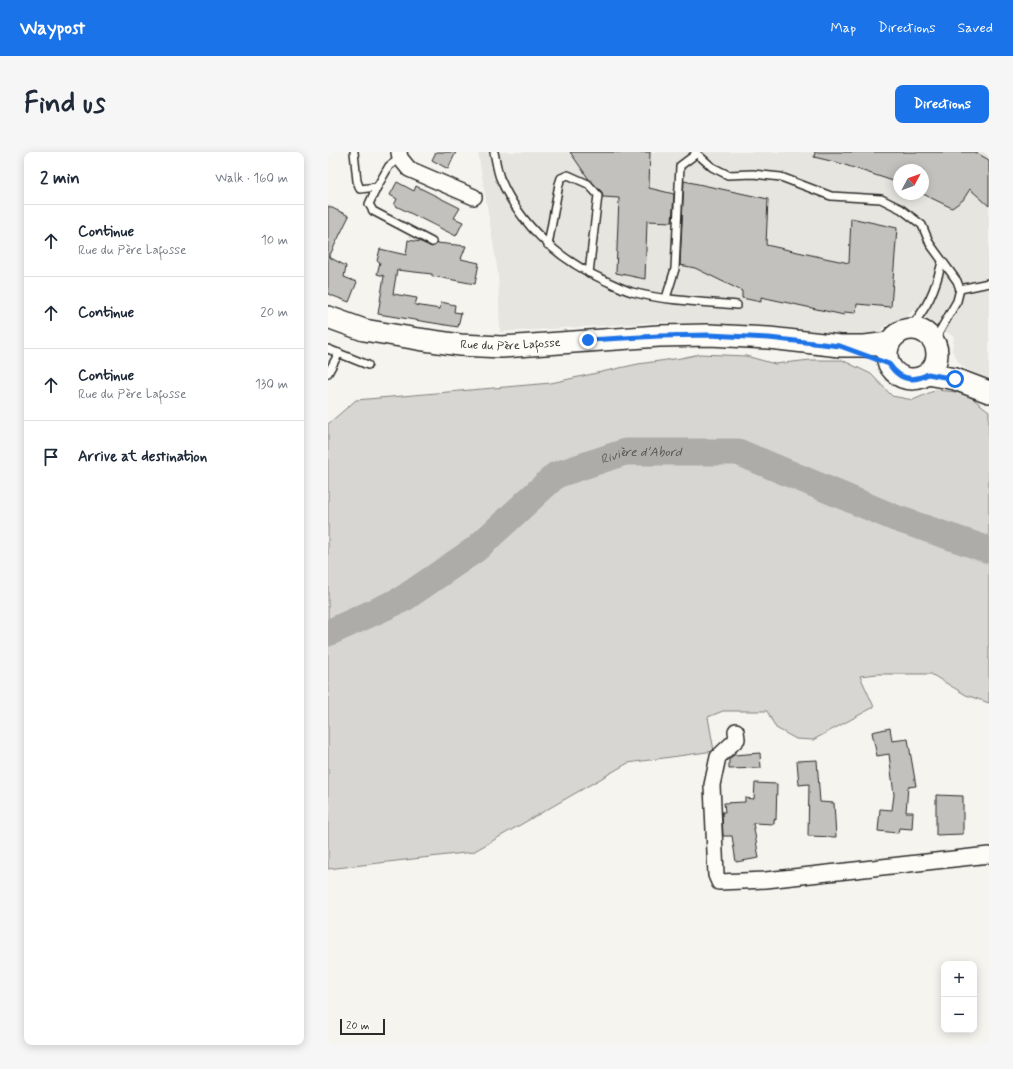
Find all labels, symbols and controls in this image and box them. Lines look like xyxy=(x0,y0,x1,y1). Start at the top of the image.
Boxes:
text: Waypost xyxy=(20,16,85,41)
text: Map xyxy=(830,19,856,37)
text: Directions xyxy=(878,19,936,37)
text: Saved xyxy=(958,19,993,37)
button: Directions xyxy=(895,85,989,123)
text: Find us xyxy=(24,86,105,123)
north arrow xyxy=(893,164,929,200)
text: 2 min xyxy=(40,167,80,189)
text: Walk · 160 m xyxy=(215,170,288,187)
text: Continue xyxy=(78,222,134,242)
icon: ahead xyxy=(40,230,62,252)
text: 10 m xyxy=(261,232,288,249)
text: Rue du Père Lafosse xyxy=(78,242,186,259)
icon: ahead xyxy=(40,302,62,324)
text: Continue xyxy=(78,303,134,323)
text: 20 m xyxy=(260,304,288,321)
route end xyxy=(579,331,597,349)
street label: Rue du Père Lafosse xyxy=(460,335,561,355)
text: Continue xyxy=(78,366,134,386)
route start xyxy=(946,370,964,388)
icon: ahead xyxy=(40,374,62,396)
text: 130 m xyxy=(255,376,288,393)
text: Rue du Père Lafosse xyxy=(78,386,186,403)
water label: Rivière d'Abord xyxy=(598,444,683,468)
icon: arrive xyxy=(40,446,62,468)
text: Arrive at destination xyxy=(78,447,207,467)
map controls xyxy=(941,961,977,1033)
button: + xyxy=(941,961,977,997)
button: − xyxy=(941,997,977,1033)
scale bar xyxy=(340,1017,385,1036)
text: 20 m xyxy=(346,1019,369,1033)

